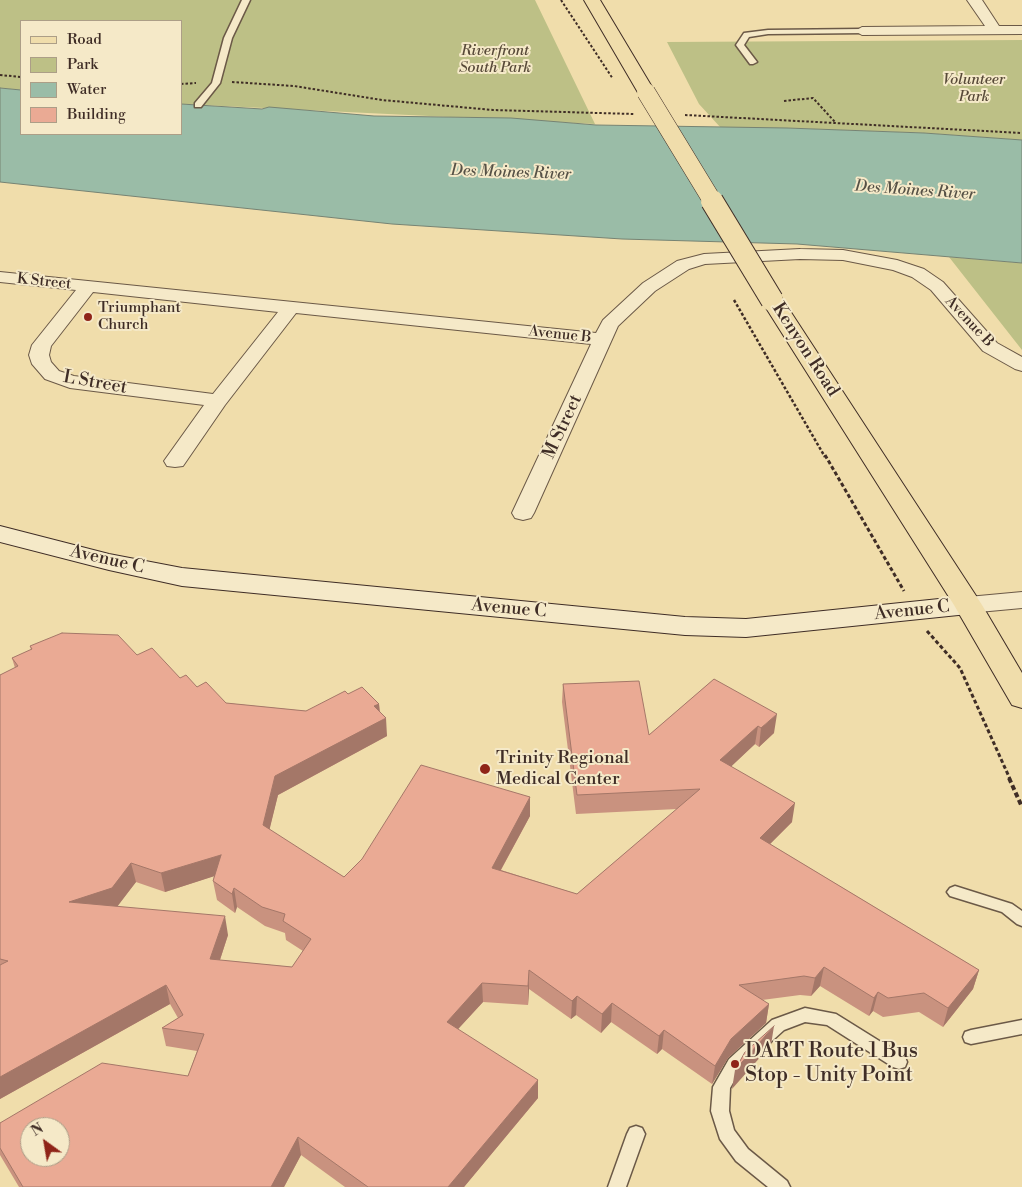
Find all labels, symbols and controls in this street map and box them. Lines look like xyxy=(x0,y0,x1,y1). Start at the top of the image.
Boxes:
legend xyxy=(20,20,182,135)
text: Road xyxy=(67,30,102,49)
park label: Riverfront South Park xyxy=(459,42,531,77)
text: Park xyxy=(67,55,98,74)
park label: Volunteer Park xyxy=(943,71,1005,106)
text: Water xyxy=(67,80,106,99)
text: Building xyxy=(67,105,126,124)
water label: Des Moines River xyxy=(450,161,572,185)
water label: Des Moines River xyxy=(854,177,976,205)
street label: K Street xyxy=(16,270,72,294)
street label: Avenue B xyxy=(941,293,997,351)
place label: Triumphant Church xyxy=(98,299,181,334)
street label: Kenyon Road xyxy=(767,299,843,401)
marker: Triumphant Church xyxy=(82,311,94,323)
street label: Avenue B xyxy=(528,323,592,347)
street label: L Street xyxy=(61,367,129,399)
street label: M Street xyxy=(539,391,587,463)
street label: Avenue C xyxy=(68,541,146,579)
street label: Avenue C xyxy=(471,595,547,623)
street label: Avenue C xyxy=(873,596,951,626)
place label: Trinity Regional Medical Center xyxy=(496,748,629,791)
marker: Trinity Regional Medical Center xyxy=(478,762,492,776)
place label: DART Route 1 Bus Stop - Unity Point xyxy=(745,1039,918,1089)
marker: DART Route 1 Bus Stop - Unity Point xyxy=(729,1058,741,1070)
north arrow xyxy=(20,1117,70,1167)
text: N xyxy=(28,1120,47,1141)

